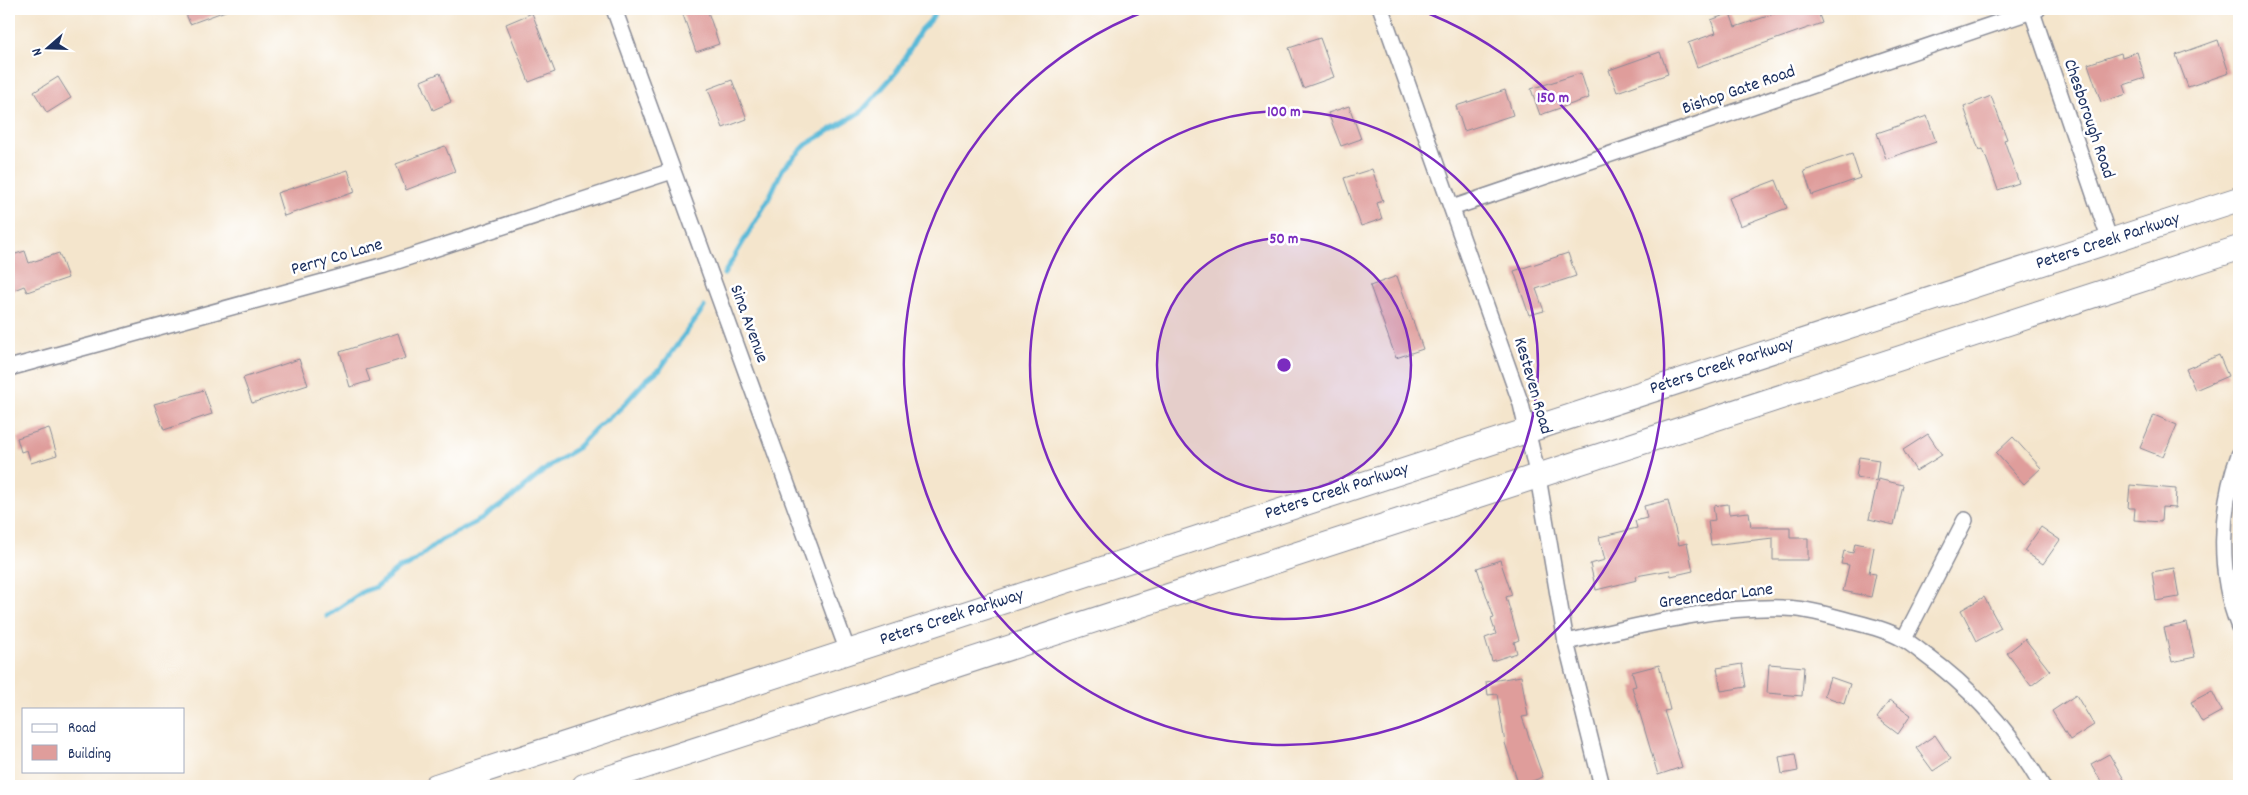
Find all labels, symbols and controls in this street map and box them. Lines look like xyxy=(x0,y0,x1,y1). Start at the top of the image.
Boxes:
north arrow xyxy=(22,22,72,72)
text: N xyxy=(27,45,48,58)
street label: Chesborough Road xyxy=(2056,56,2120,182)
street label: Bishop Gate Road xyxy=(1679,60,1799,122)
text: 150 m xyxy=(1537,88,1569,110)
text: 100 m xyxy=(1267,102,1301,124)
street label: Peters Creek Parkway xyxy=(2033,207,2184,277)
text: 50 m xyxy=(1270,229,1298,251)
street label: Perry Co Lane xyxy=(288,233,386,283)
street label: Sina Avenue xyxy=(722,281,774,367)
street label: Peters Creek Parkway xyxy=(1647,332,1798,402)
street label: Kesteven Road xyxy=(1506,335,1558,437)
centre of rings xyxy=(1275,356,1293,374)
street label: Peters Creek Parkway xyxy=(1262,457,1413,527)
street label: Greencedar Lane xyxy=(1657,578,1775,616)
street label: Peters Creek Parkway xyxy=(877,583,1028,653)
legend xyxy=(22,708,185,772)
text: Road xyxy=(68,718,96,740)
text: Building xyxy=(68,744,111,766)

